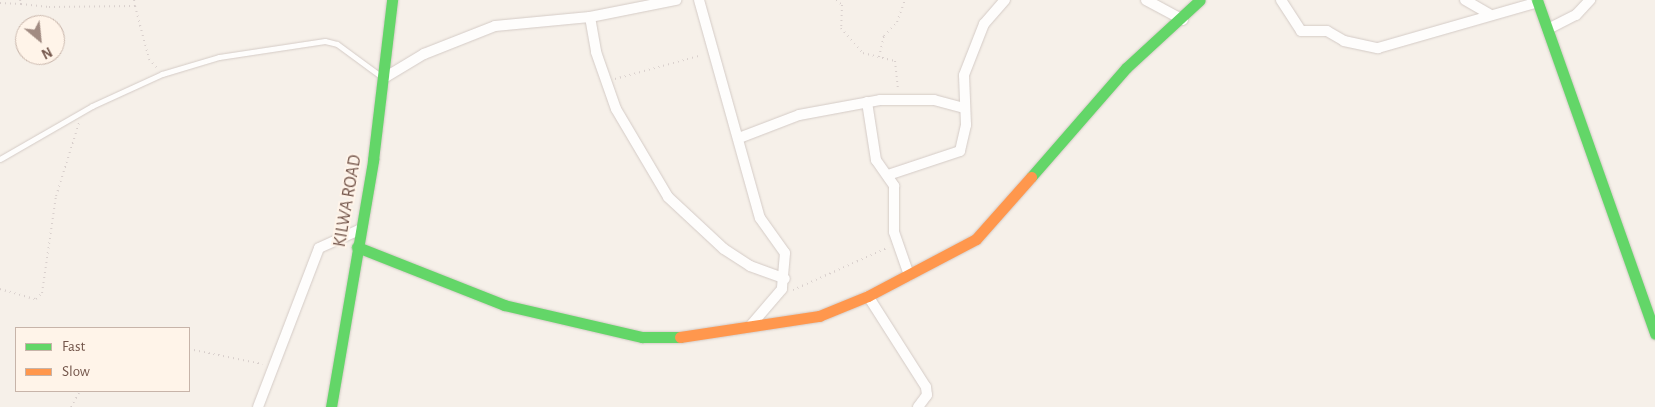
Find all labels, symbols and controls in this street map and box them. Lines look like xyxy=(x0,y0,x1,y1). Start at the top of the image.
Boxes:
north arrow xyxy=(15,15,65,65)
text: N xyxy=(39,44,54,61)
street label: KILWA ROAD xyxy=(329,153,367,249)
legend xyxy=(15,327,190,392)
text: Fast xyxy=(62,339,85,354)
text: Slow xyxy=(62,364,90,379)

